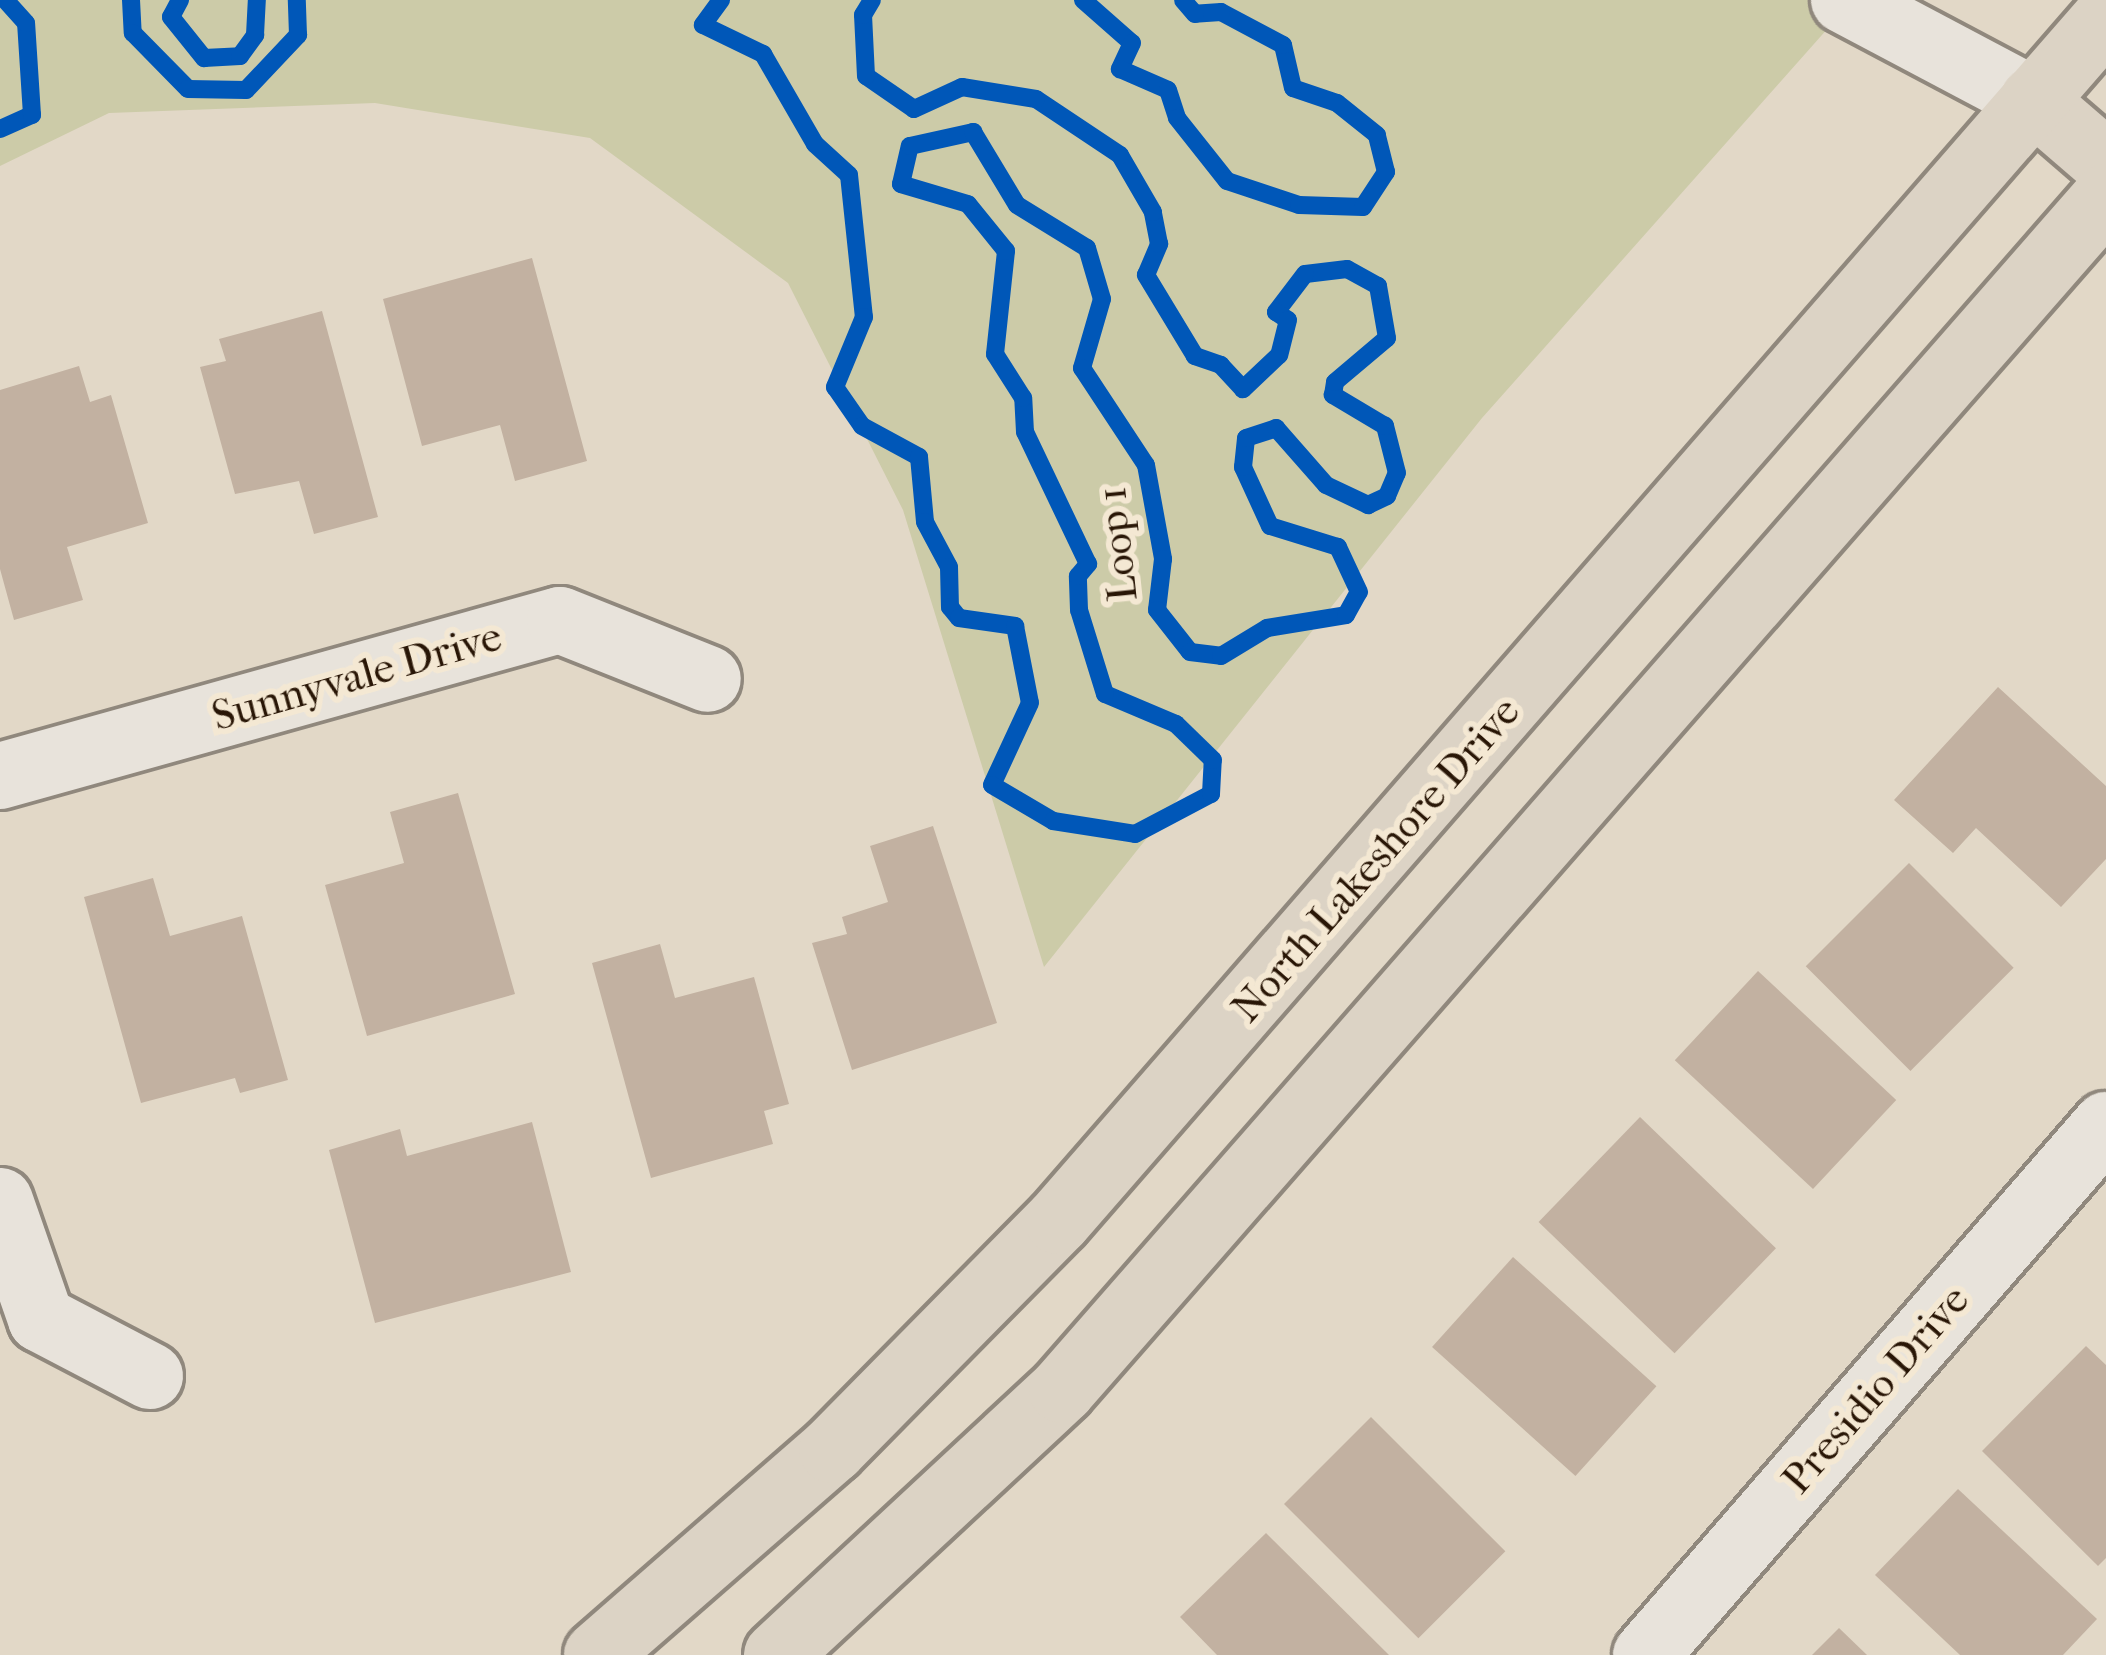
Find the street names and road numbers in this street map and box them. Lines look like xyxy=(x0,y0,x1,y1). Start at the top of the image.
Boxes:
street label: Loop 1 xyxy=(1087,484,1149,604)
street label: Sunnyvale Drive xyxy=(206,612,508,742)
street label: North Lakeshore Drive xyxy=(1221,687,1531,1033)
street label: Presidio Drive xyxy=(1772,1276,1980,1504)

